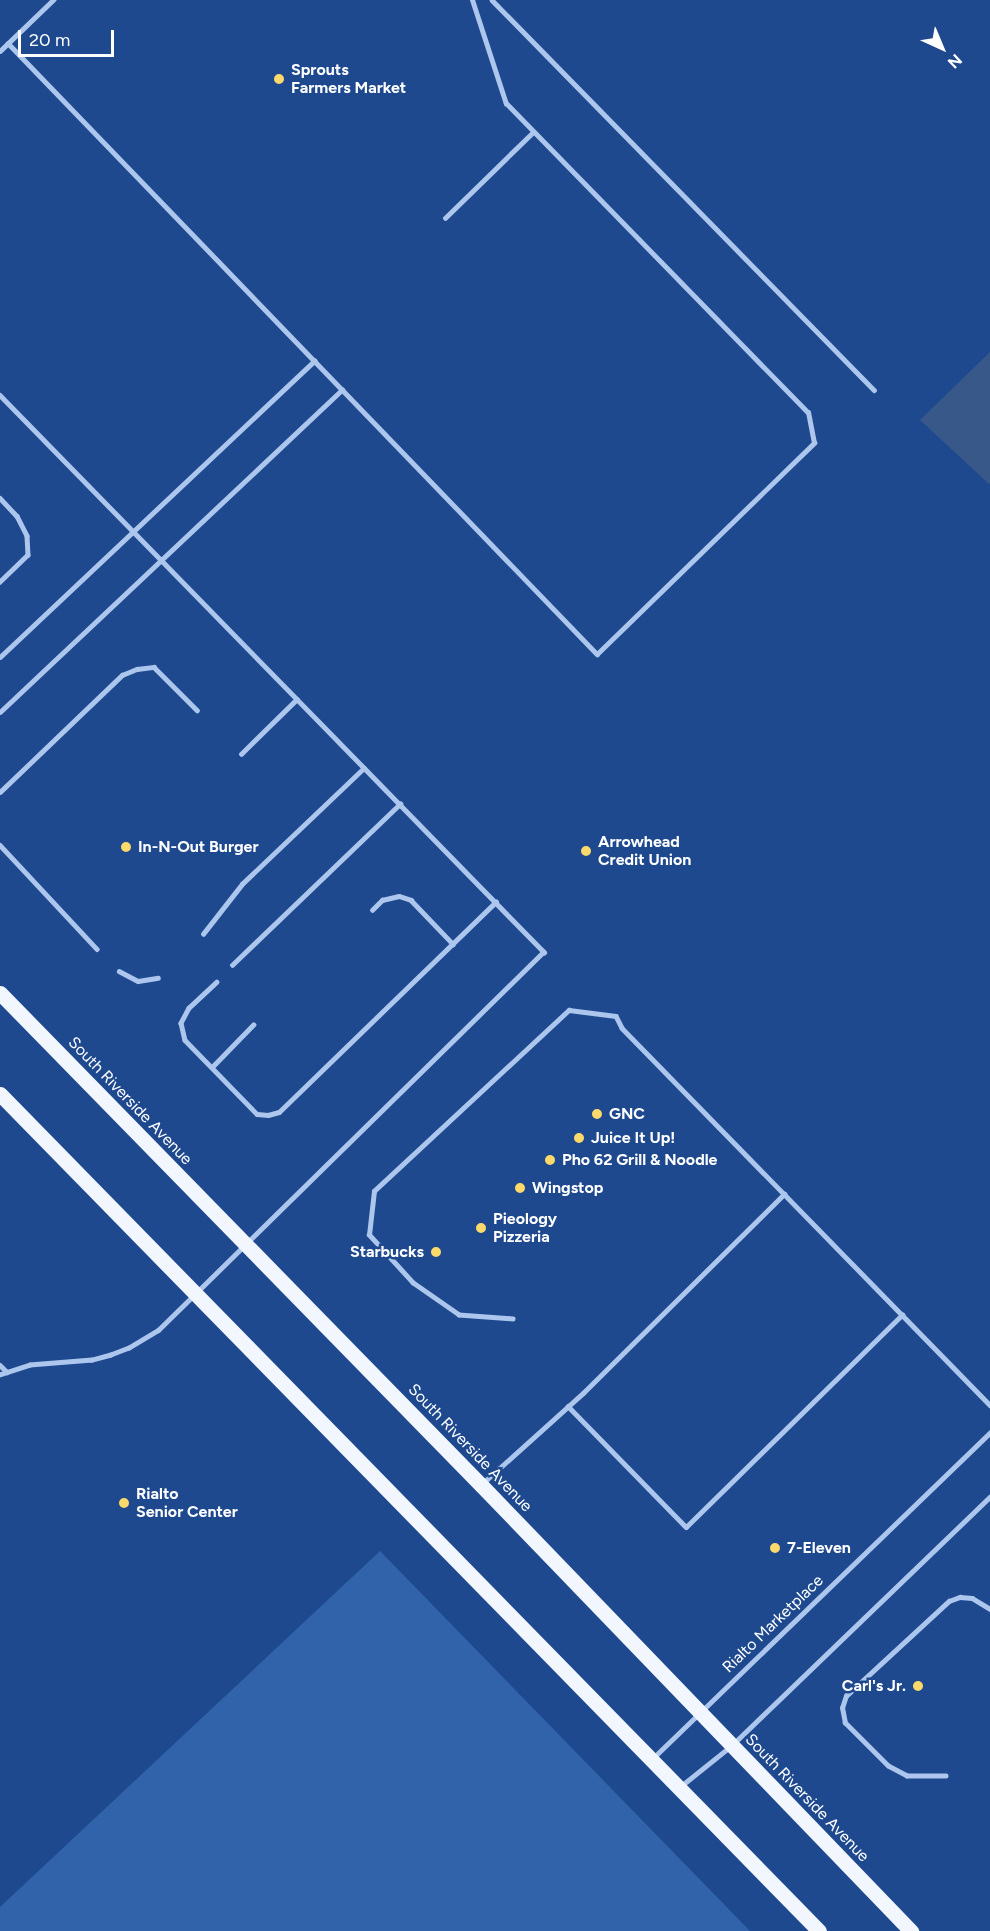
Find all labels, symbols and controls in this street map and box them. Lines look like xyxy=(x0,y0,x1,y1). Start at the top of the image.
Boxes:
scale bar xyxy=(21,18,117,56)
north arrow xyxy=(912,18,972,78)
text: 20 m xyxy=(29,29,70,51)
text: N xyxy=(944,50,966,72)
place label: Sprouts Farmers Market xyxy=(291,60,406,98)
marker: Sprouts Farmers Market xyxy=(272,72,286,86)
place label: Arrowhead Credit Union xyxy=(598,832,691,870)
place label: In-N-Out Burger xyxy=(138,837,259,857)
marker: In-N-Out Burger xyxy=(119,840,133,854)
marker: Arrowhead Credit Union xyxy=(579,844,593,858)
street label: South Riverside Avenue xyxy=(64,1033,196,1169)
place label: GNC xyxy=(609,1104,645,1124)
marker: GNC xyxy=(590,1107,604,1121)
place label: Juice It Up! xyxy=(591,1128,675,1148)
marker: Juice It Up! xyxy=(572,1131,586,1145)
place label: Pho 62 Grill & Noodle xyxy=(562,1150,717,1170)
marker: Pho 62 Grill & Noodle xyxy=(543,1153,557,1167)
place label: Wingstop xyxy=(532,1178,603,1198)
marker: Wingstop xyxy=(513,1181,527,1195)
place label: Pieology Pizzeria xyxy=(493,1209,557,1247)
marker: Pieology Pizzeria xyxy=(474,1221,488,1235)
place label: Starbucks xyxy=(350,1242,424,1262)
marker: Starbucks xyxy=(429,1245,443,1259)
street label: South Riverside Avenue xyxy=(404,1380,536,1516)
place label: Rialto Senior Center xyxy=(136,1484,238,1522)
marker: Rialto Senior Center xyxy=(117,1496,131,1510)
place label: 7-Eleven xyxy=(787,1538,851,1558)
marker: 7-Eleven xyxy=(768,1541,782,1555)
street label: Rialto Marketplace xyxy=(719,1571,827,1677)
place label: Carl's Jr. xyxy=(842,1676,906,1696)
marker: Carl's Jr. xyxy=(911,1679,925,1693)
street label: South Riverside Avenue xyxy=(741,1730,873,1866)

